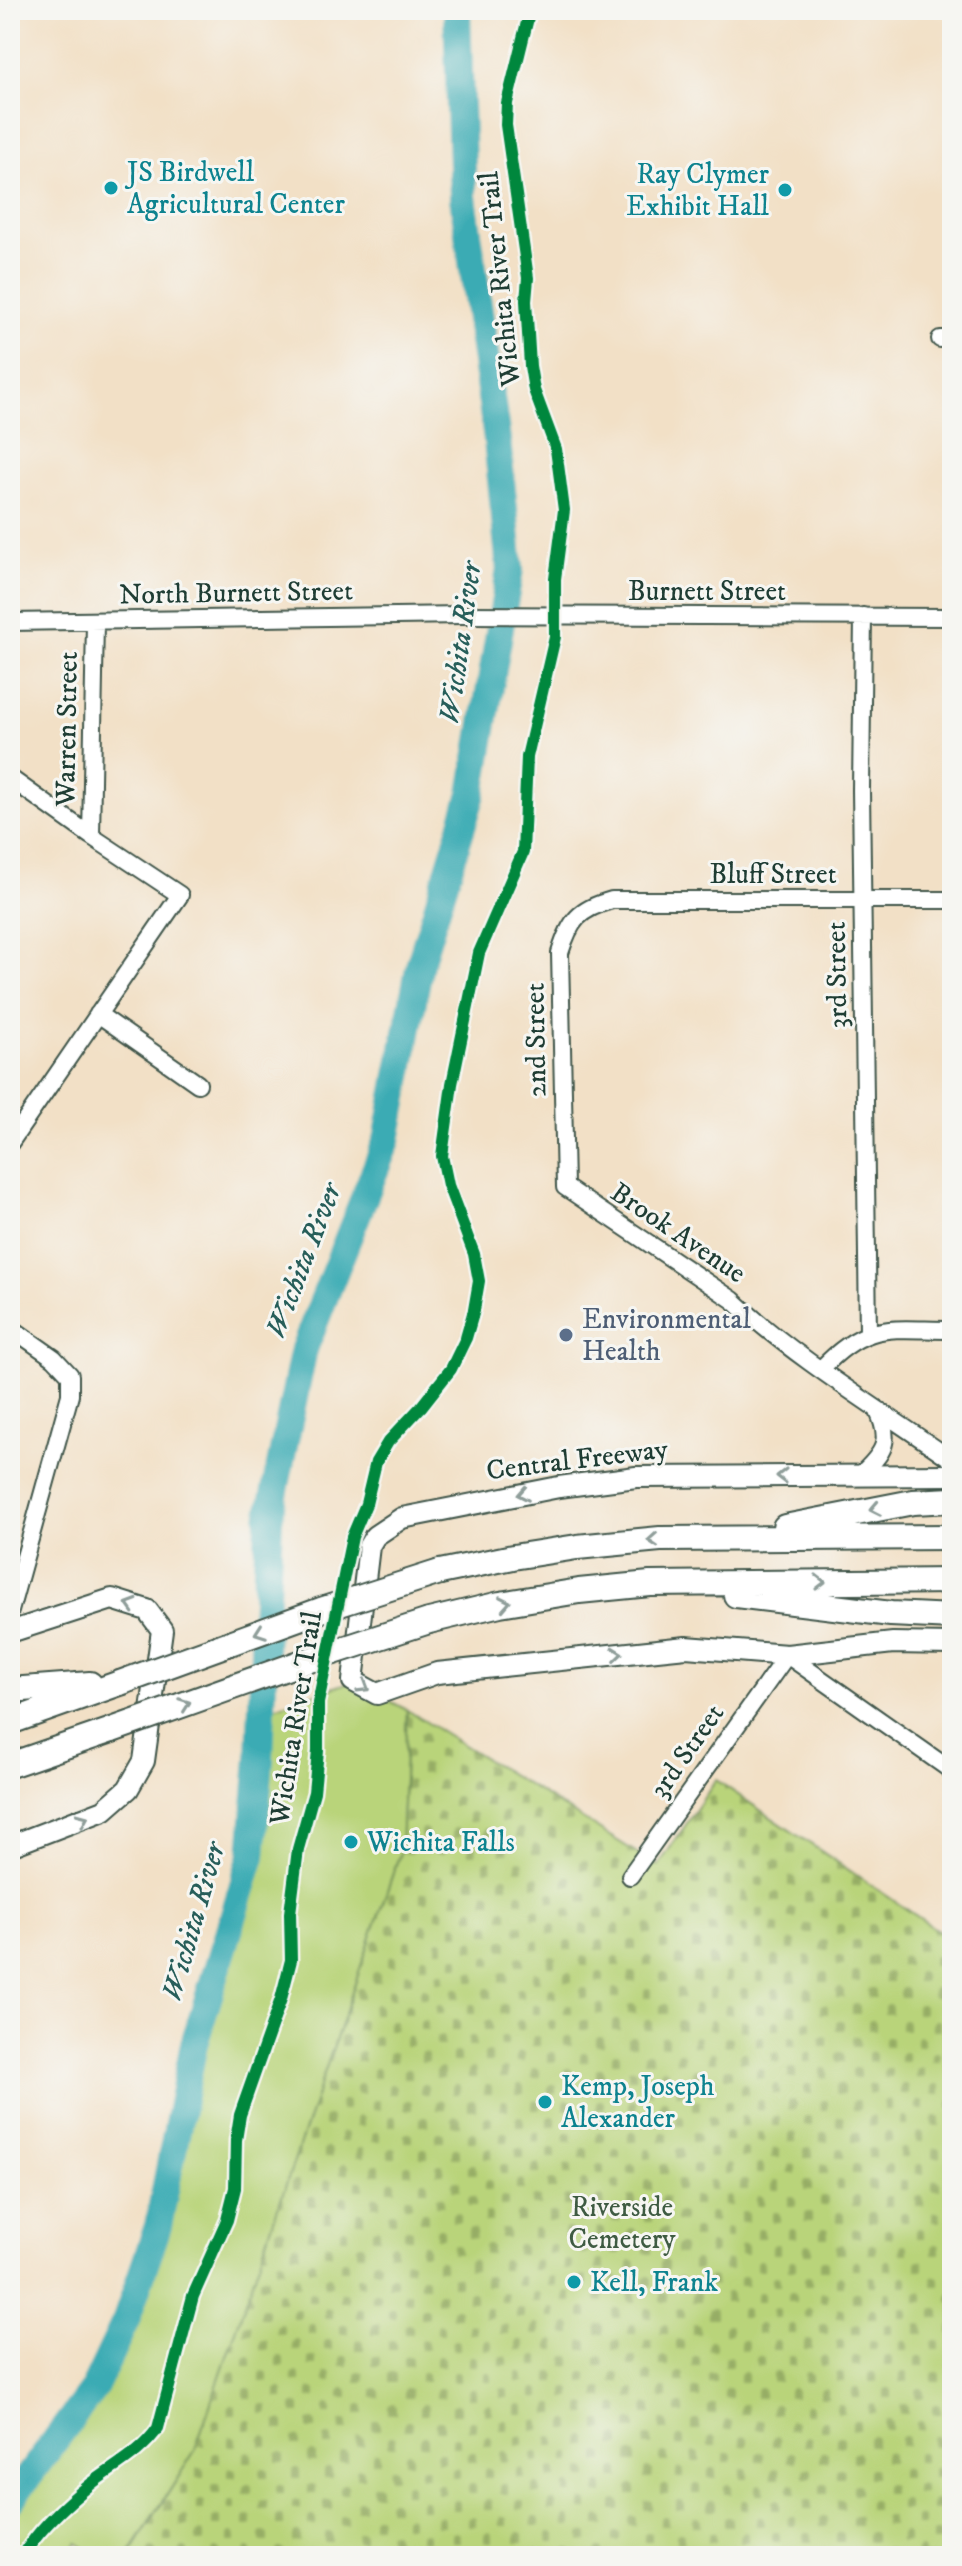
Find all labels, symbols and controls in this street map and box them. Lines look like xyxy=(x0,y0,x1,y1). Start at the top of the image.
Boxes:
place label: JS Birdwell Agricultural Center xyxy=(124,155,345,222)
place label: Ray Clymer Exhibit Hall xyxy=(626,157,770,224)
street label: Wichita River Trail xyxy=(471,169,529,389)
marker: JS Birdwell Agricultural Center xyxy=(102,179,120,197)
marker: Ray Clymer Exhibit Hall xyxy=(776,181,794,199)
water label: Wichita River xyxy=(431,557,491,726)
street label: North Burnett Street xyxy=(119,573,353,613)
street label: Burnett Street xyxy=(628,574,786,609)
street label: Warren Street xyxy=(48,651,86,808)
street label: Bluff Street xyxy=(709,857,837,892)
street label: 3rd Street xyxy=(819,921,855,1029)
street label: 2nd Street xyxy=(518,982,554,1098)
street label: Brook Avenue xyxy=(604,1175,752,1291)
water label: Wichita River xyxy=(258,1176,351,1344)
place label: Environmental Health xyxy=(582,1302,751,1369)
marker: Environmental Health xyxy=(557,1326,575,1344)
street label: Central Freeway xyxy=(484,1431,670,1489)
one-way arrow xyxy=(775,1467,788,1485)
one-way arrow xyxy=(517,1485,530,1502)
one-way arrow xyxy=(868,1500,882,1517)
one-way arrow xyxy=(646,1531,659,1548)
one-way arrow xyxy=(814,1573,827,1591)
one-way arrow xyxy=(498,1596,512,1613)
one-way arrow xyxy=(125,1599,139,1615)
street label: Wichita River Trail xyxy=(262,1608,330,1828)
one-way arrow xyxy=(254,1622,268,1639)
one-way arrow xyxy=(611,1646,624,1663)
one-way arrow xyxy=(356,1677,370,1692)
one-way arrow xyxy=(177,1697,191,1713)
street label: 3rd Street xyxy=(642,1697,732,1805)
one-way arrow xyxy=(75,1812,89,1829)
place label: Wichita Falls xyxy=(366,1825,515,1860)
marker: Wichita Falls xyxy=(342,1833,360,1851)
water label: Wichita River xyxy=(154,1836,235,2005)
place label: Kemp, Joseph Alexander xyxy=(561,2069,715,2136)
marker: Kemp, Joseph Alexander xyxy=(536,2093,554,2111)
park label: Riverside Cemetery xyxy=(568,2190,676,2257)
place label: Kell, Frank xyxy=(590,2265,718,2300)
marker: Kell, Frank xyxy=(565,2273,583,2291)

